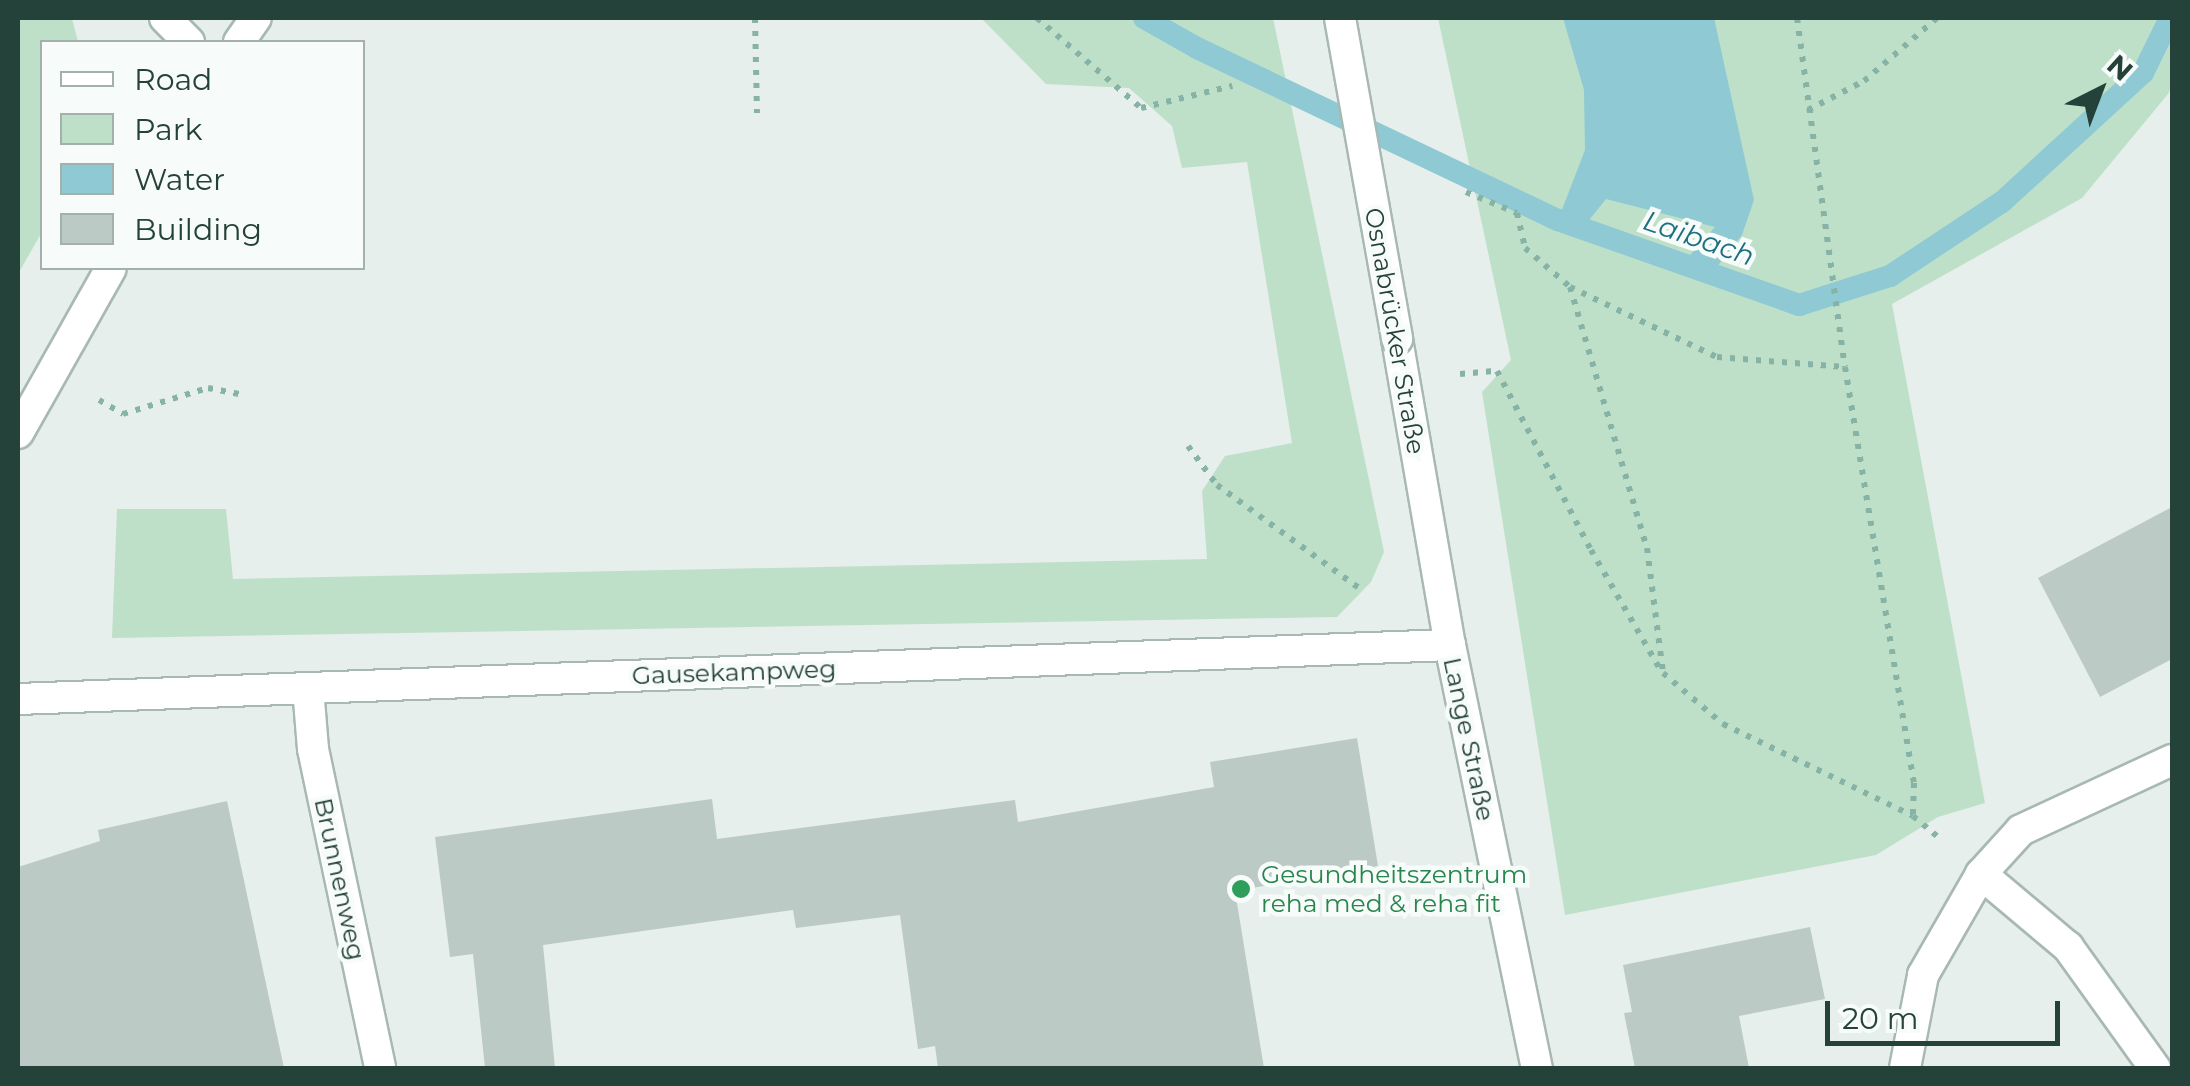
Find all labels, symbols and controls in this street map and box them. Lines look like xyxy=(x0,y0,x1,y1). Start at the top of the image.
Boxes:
legend xyxy=(40,40,365,270)
north arrow xyxy=(2050,40,2150,140)
text: N xyxy=(2100,48,2140,88)
text: Road xyxy=(134,61,212,98)
text: Park xyxy=(134,111,203,148)
text: Water xyxy=(134,161,225,198)
water label: Laibach xyxy=(1639,203,1759,273)
street label: Osnabrücker Straße xyxy=(1359,205,1431,457)
text: Building xyxy=(134,211,262,248)
street label: Gausekampweg xyxy=(631,653,837,691)
street label: Lange Straße xyxy=(1437,655,1501,823)
street label: Brunnenweg xyxy=(308,795,372,963)
place label: Gesundheitszentrum reha med & reha fit xyxy=(1261,860,1527,919)
marker: Gesundheitszentrum reha med & reha fit xyxy=(1230,878,1252,900)
scale bar xyxy=(1830,981,2065,1043)
text: 20 m xyxy=(1842,1000,1919,1037)

